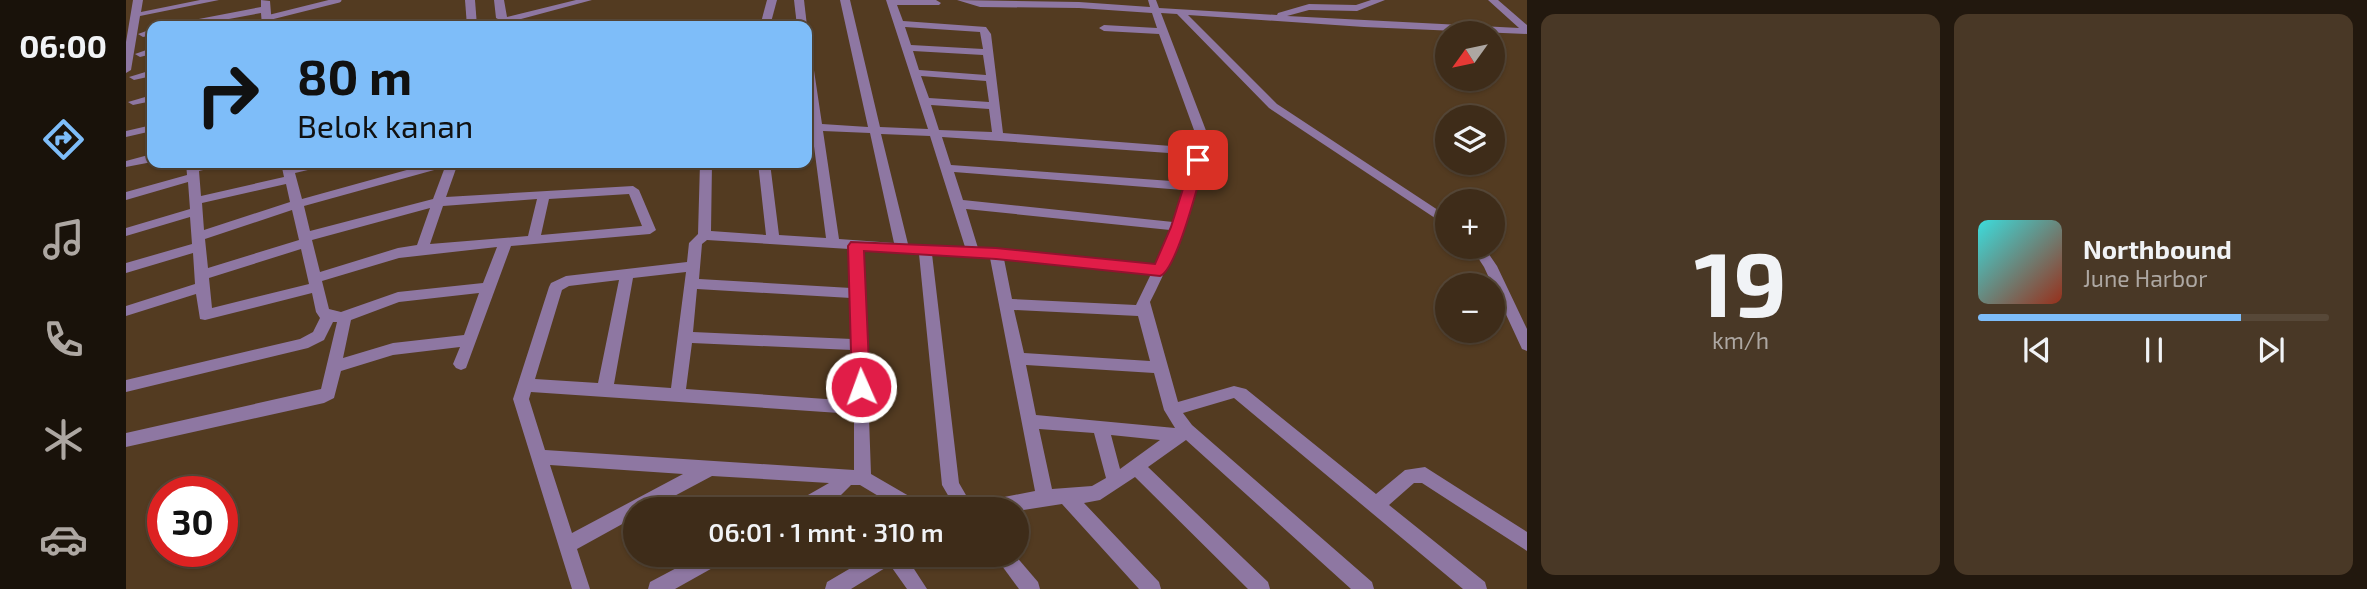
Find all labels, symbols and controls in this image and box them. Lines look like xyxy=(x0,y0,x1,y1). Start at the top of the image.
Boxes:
north arrow xyxy=(1435,21,1505,91)
map controls xyxy=(1435,21,1505,343)
text: 06:00 xyxy=(19,26,107,64)
text: 80 m xyxy=(297,46,412,105)
icon: right xyxy=(182,49,273,140)
button: layers xyxy=(1435,105,1505,175)
text: Belok kanan xyxy=(297,106,473,144)
icon: directions xyxy=(39,115,88,164)
pin xyxy=(1168,130,1228,190)
icon: arrive xyxy=(1179,141,1217,179)
button: + xyxy=(1435,189,1505,259)
icon: music xyxy=(39,215,88,264)
text: 19 xyxy=(1694,226,1787,335)
text: Northbound xyxy=(2083,233,2232,264)
text: June Harbor xyxy=(2083,264,2207,292)
button: − xyxy=(1435,273,1505,343)
icon: phone xyxy=(39,315,88,364)
text: km/h xyxy=(1712,326,1769,354)
icon: previous xyxy=(2018,331,2056,369)
icon: pause xyxy=(2135,331,2173,369)
icon: next xyxy=(2252,331,2290,369)
position arrow xyxy=(824,350,898,424)
icon: climate xyxy=(39,415,88,464)
speed limit sign: 30 xyxy=(147,476,238,567)
icon: car xyxy=(39,515,88,564)
text: 06:01 · 1 mnt · 310 m xyxy=(708,516,944,547)

